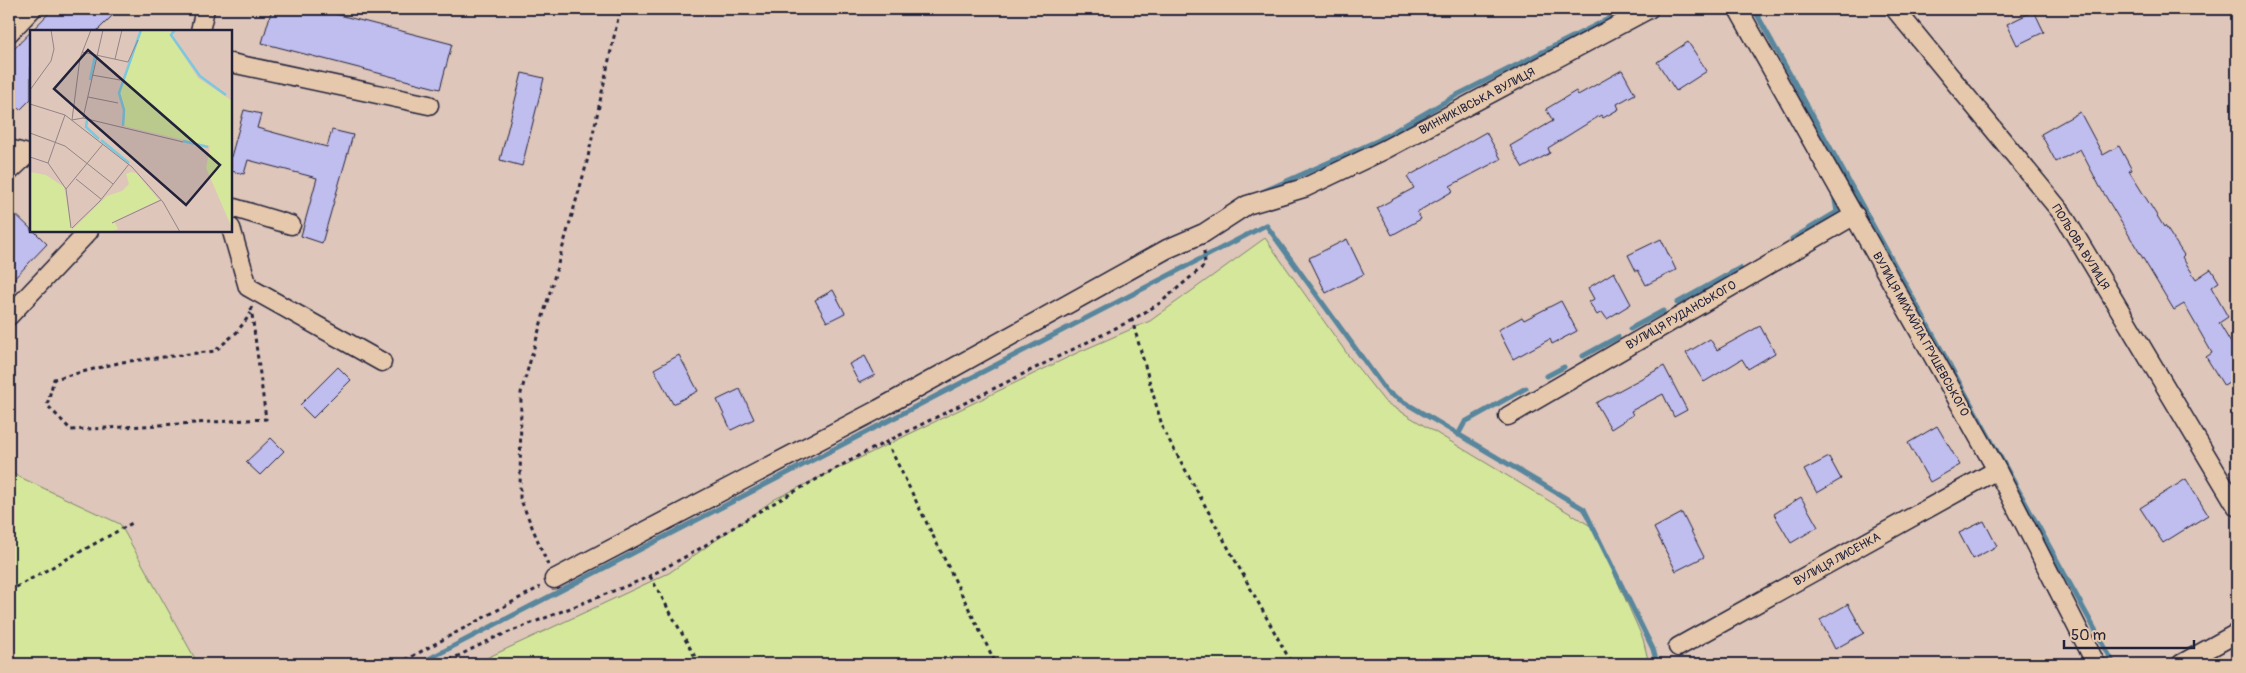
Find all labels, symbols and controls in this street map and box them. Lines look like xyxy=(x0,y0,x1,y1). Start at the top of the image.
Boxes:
inset map xyxy=(30,30,232,232)
street label: ВИННИКІВСЬКА ВУЛИЦЯ xyxy=(1417,64,1538,138)
street label: ПОЛЬОВА ВУЛИЦЯ xyxy=(2048,202,2113,293)
street label: ВУЛИЦЯ МИХАЙЛА ГРУШЕВСЬКОГО xyxy=(1869,249,1972,419)
street label: ВУЛИЦЯ РУДАНСЬКОГО xyxy=(1623,278,1739,353)
street label: ВУЛИЦЯ ЛИСЕНКА xyxy=(1791,529,1883,589)
scale bar xyxy=(2064,618,2194,650)
text: 50 m xyxy=(2071,626,2106,645)

